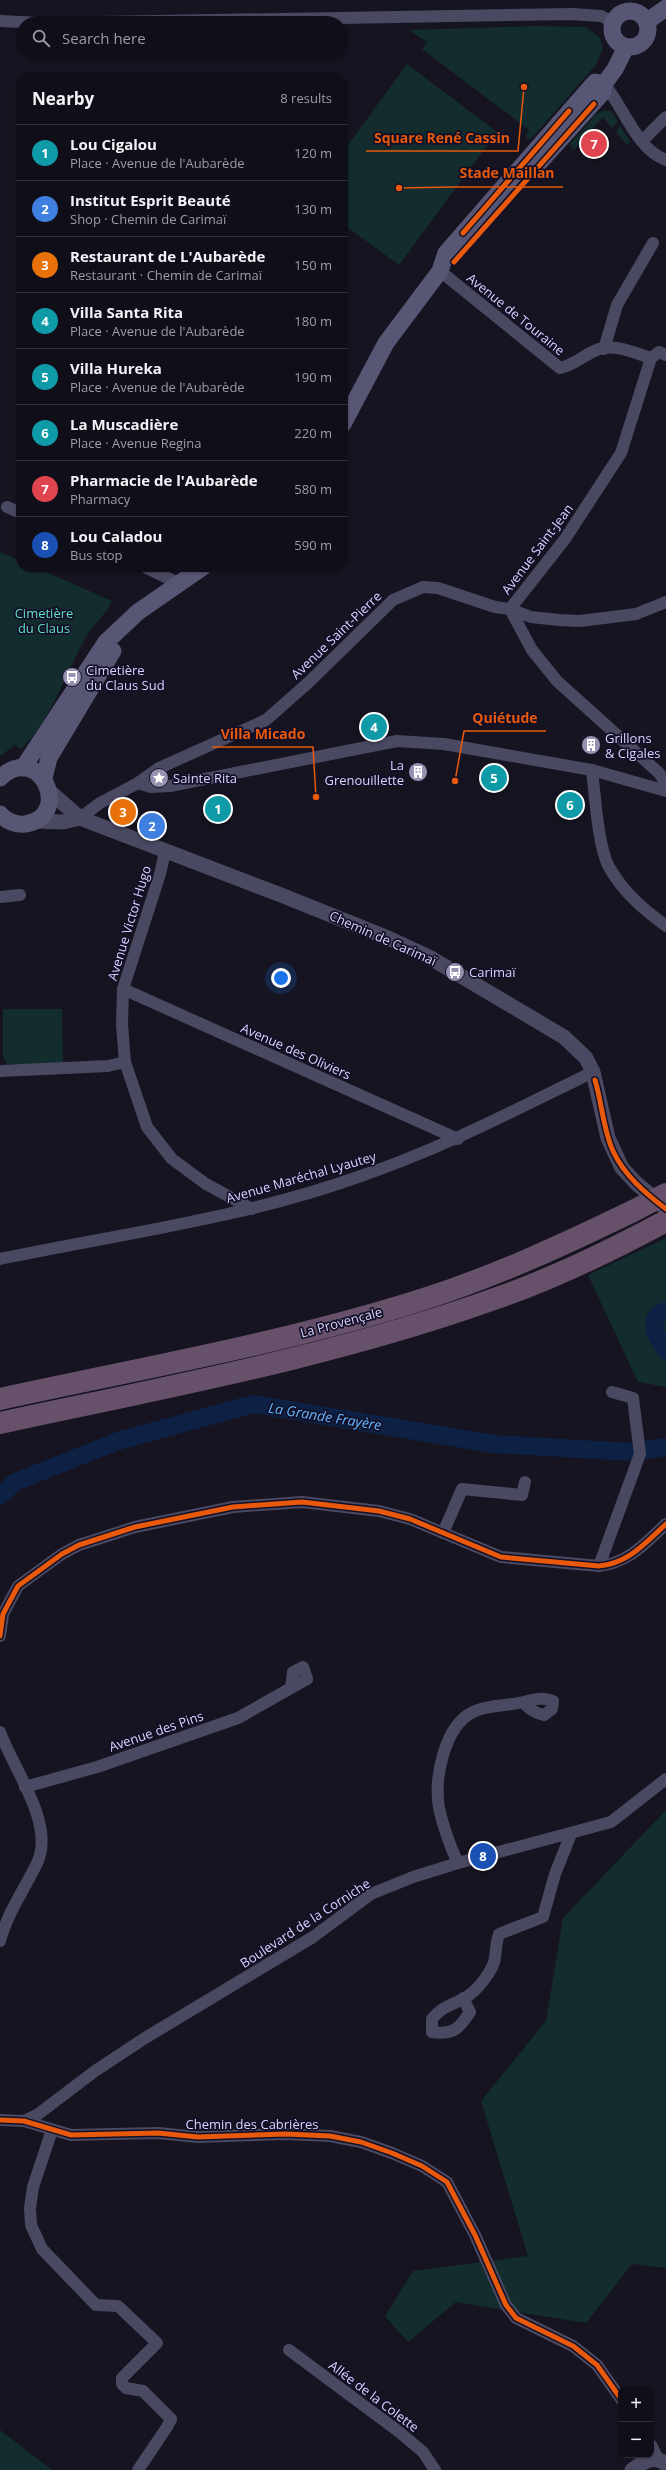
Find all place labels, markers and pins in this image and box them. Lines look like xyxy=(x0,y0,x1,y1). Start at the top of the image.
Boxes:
callout: Square René Cassin xyxy=(366,125,518,151)
pin: 7 xyxy=(581,129,607,159)
callout: Stade Maillan xyxy=(452,161,563,187)
place label: Cimetière du Claus Sud xyxy=(86,661,165,694)
bus stop icon: Cimetière du Claus Sud xyxy=(61,666,83,688)
callout: Quiétude xyxy=(464,705,546,731)
pin: 4 xyxy=(361,712,387,742)
callout: Villa Micado xyxy=(212,721,313,747)
place label: Grillons & Cigales xyxy=(605,729,660,762)
building icon: Grillons & Cigales xyxy=(580,734,602,756)
place label: La Grenouillette xyxy=(324,756,404,789)
building icon: La Grenouillette xyxy=(407,761,429,783)
pin: 5 xyxy=(481,763,507,793)
place icon: Sainte Rita xyxy=(148,767,170,789)
place label: Sainte Rita xyxy=(173,769,237,787)
pin: 6 xyxy=(557,790,583,820)
pin: 1 xyxy=(205,794,231,824)
pin: 3 xyxy=(110,797,136,827)
pin: 2 xyxy=(139,811,165,841)
bus stop icon: Carimaï xyxy=(444,961,466,983)
place label: Carimaï xyxy=(469,963,516,981)
pin: 8 xyxy=(470,1841,496,1871)

